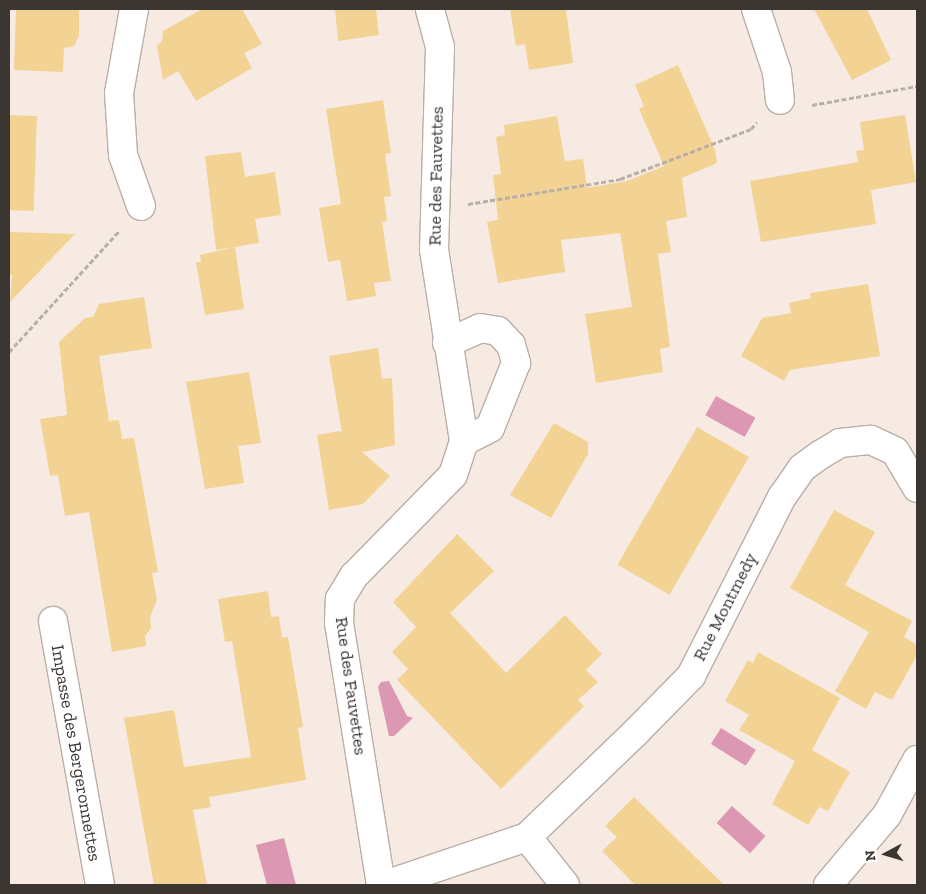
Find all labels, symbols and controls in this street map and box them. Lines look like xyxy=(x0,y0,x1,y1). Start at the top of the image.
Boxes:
street label: Rue des Fauvettes xyxy=(424,106,448,246)
street label: Rue Montmedy xyxy=(689,549,761,665)
street label: Rue des Fauvettes xyxy=(331,615,371,757)
street label: Impasse des Bergeronnettes xyxy=(46,643,106,863)
north arrow xyxy=(861,829,911,879)
text: N xyxy=(862,849,880,862)

